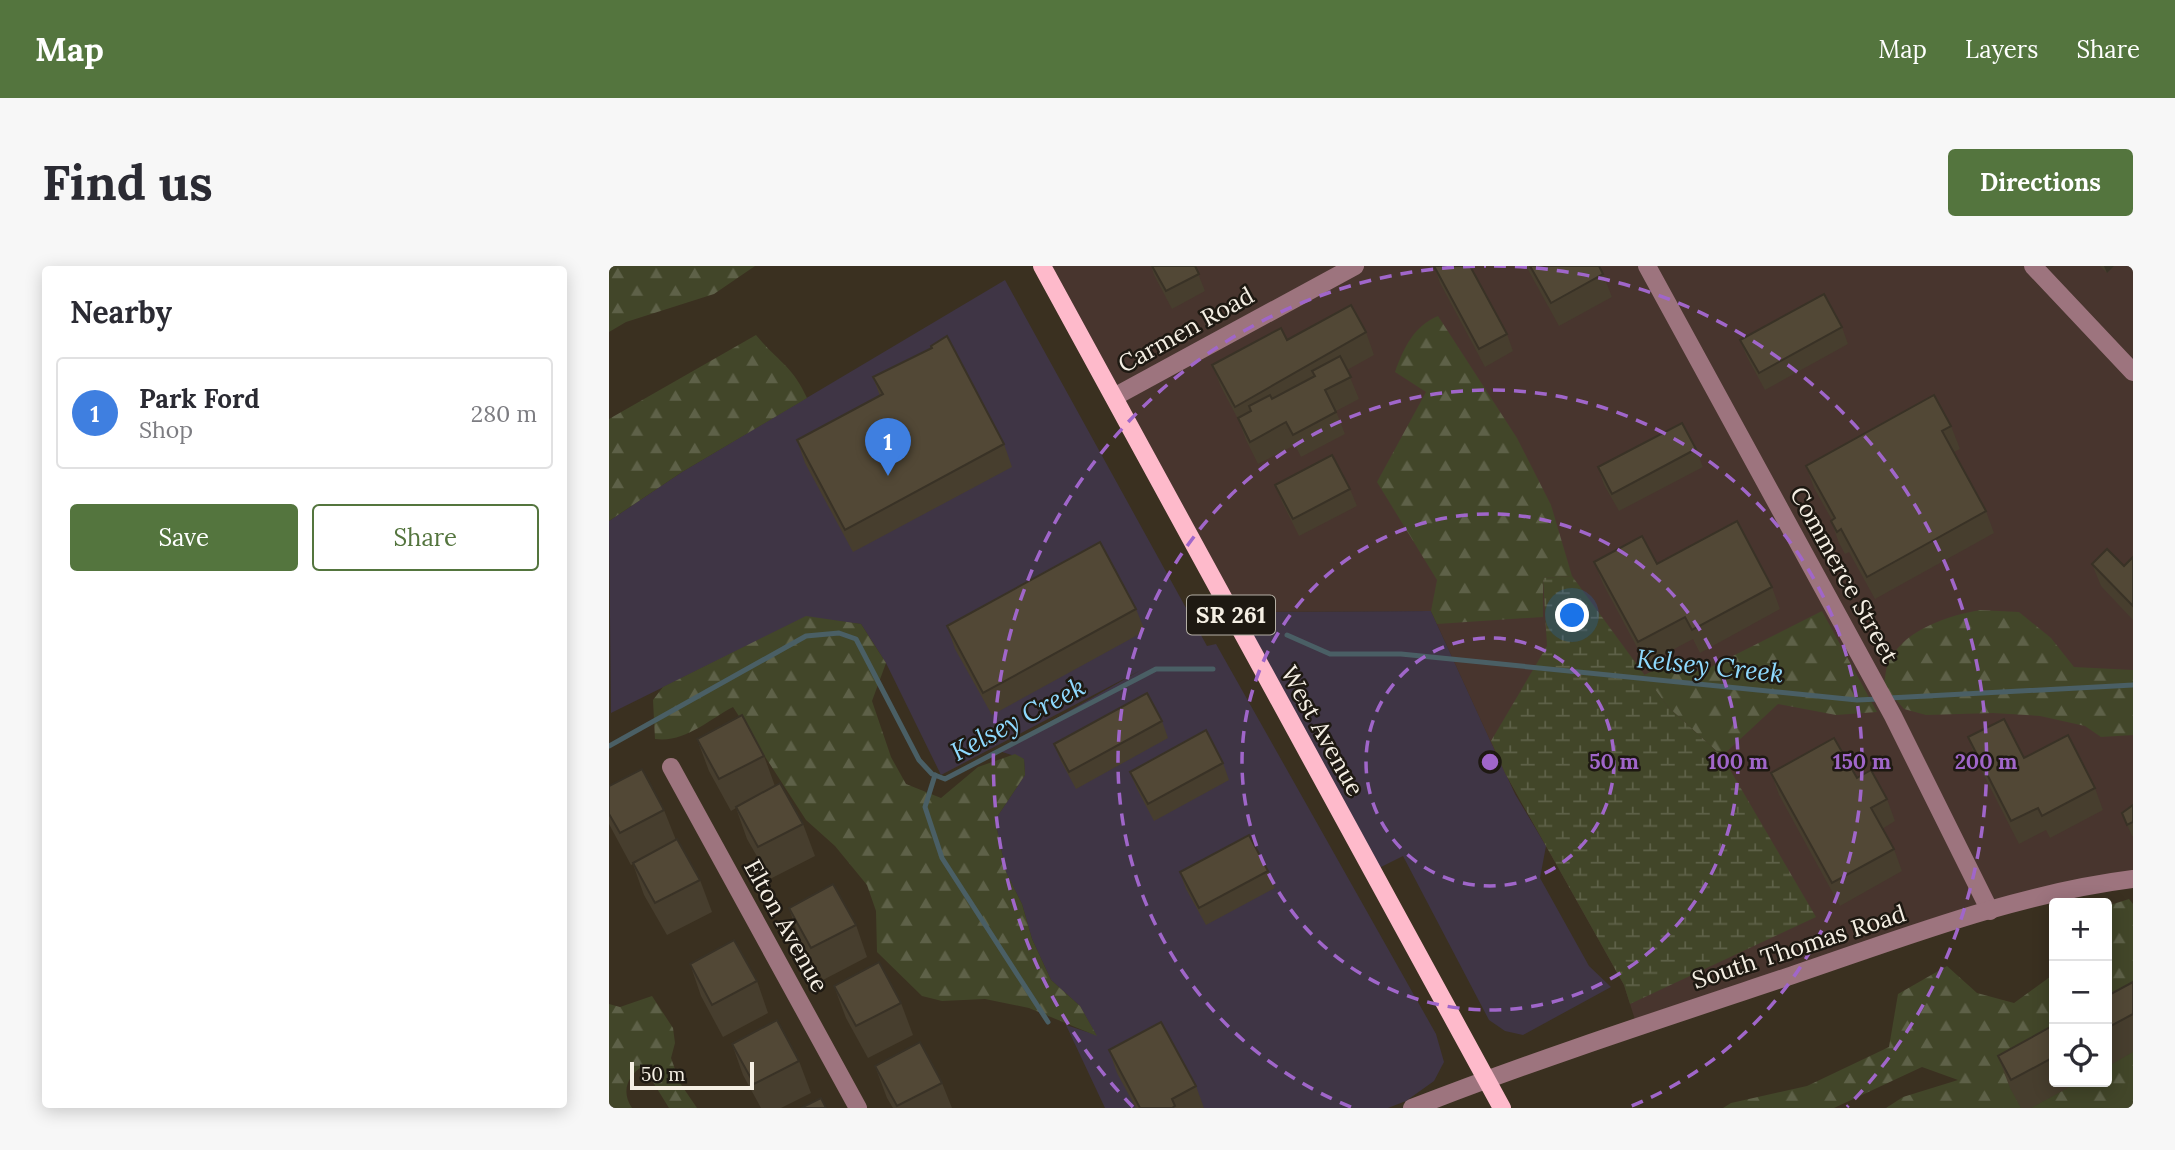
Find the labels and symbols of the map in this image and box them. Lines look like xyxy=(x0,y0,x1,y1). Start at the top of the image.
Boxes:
street label: Carmen Road xyxy=(1112,280,1259,380)
pin: 1 xyxy=(865,418,911,476)
street label: Commerce Street xyxy=(1783,481,1906,669)
road number: SR 261 xyxy=(1187,596,1275,634)
your location xyxy=(1555,598,1589,632)
water label: Kelsey Creek xyxy=(1635,641,1785,690)
street label: West Avenue xyxy=(1274,660,1371,801)
water label: Kelsey Creek xyxy=(945,669,1091,768)
text: 50 m xyxy=(1589,748,1639,775)
text: 100 m xyxy=(1708,748,1768,775)
text: 150 m xyxy=(1833,748,1891,775)
text: 200 m xyxy=(1955,748,2017,775)
centre of rings xyxy=(1478,750,1502,774)
street label: Elton Avenue xyxy=(737,854,836,998)
street label: South Thomas Road xyxy=(1688,897,1910,996)
scale bar xyxy=(630,1059,754,1091)

